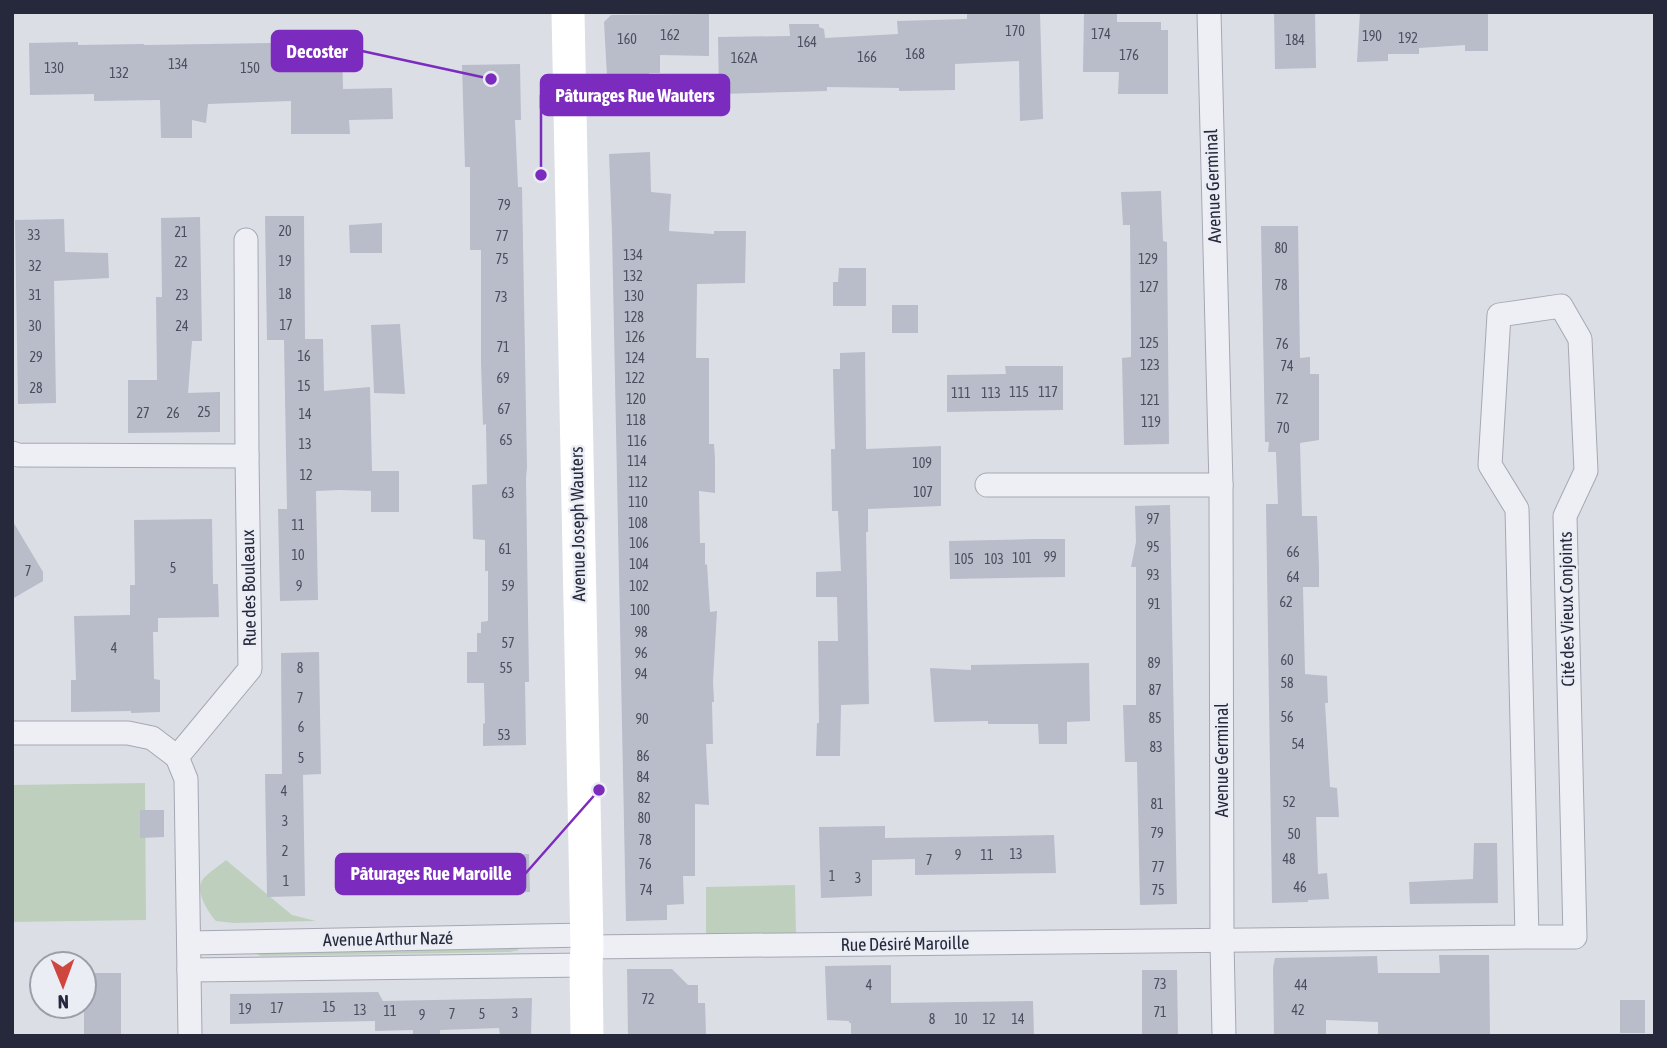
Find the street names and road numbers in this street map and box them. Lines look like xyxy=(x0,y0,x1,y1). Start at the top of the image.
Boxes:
street label: Avenue Germinal xyxy=(1200,128,1225,243)
street label: Avenue Joseph Wauters xyxy=(566,446,589,602)
street label: Rue des Bouleaux xyxy=(237,530,260,647)
street label: Cité des Vieux Conjoints xyxy=(1555,531,1578,687)
street label: Avenue Germinal xyxy=(1211,703,1232,817)
street label: Avenue Arthur Nazé xyxy=(323,927,453,950)
street label: Rue Désiré Maroille xyxy=(840,932,970,955)

